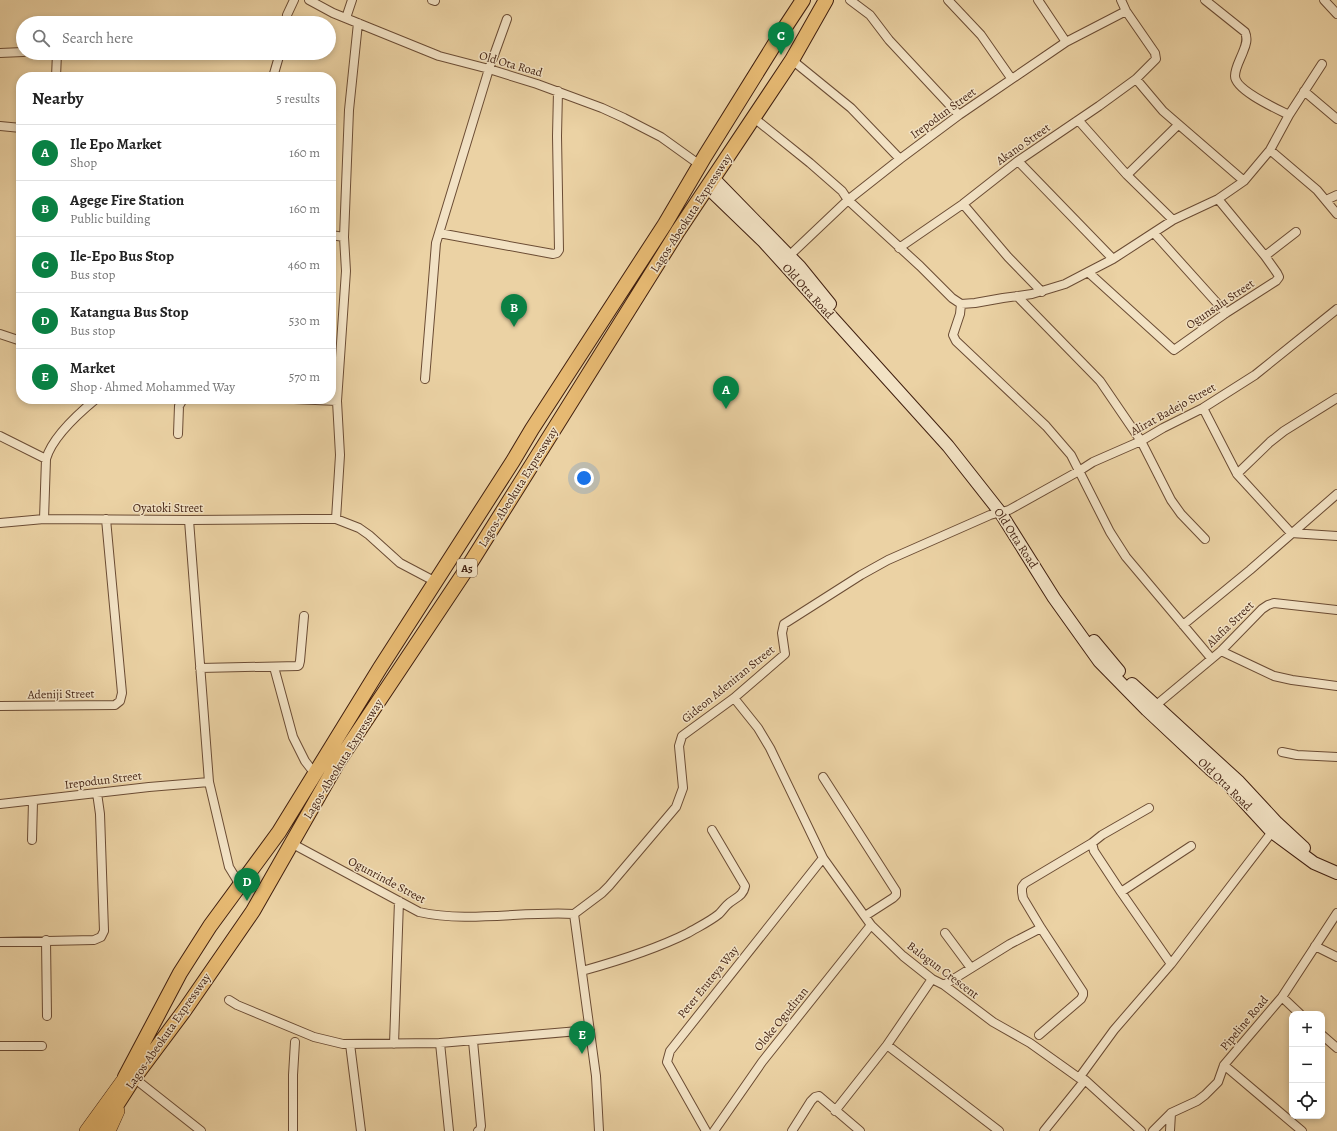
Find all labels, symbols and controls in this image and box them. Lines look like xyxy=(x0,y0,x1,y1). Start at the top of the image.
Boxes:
search box xyxy=(16,16,336,60)
pin: C xyxy=(768,22,794,55)
icon: search xyxy=(30,27,52,49)
text: Search here xyxy=(62,28,133,48)
street label: Old Ota Road xyxy=(477,47,545,81)
street label: Irepodun Street xyxy=(907,84,979,142)
text: Nearby xyxy=(32,87,83,110)
text: 5 results xyxy=(276,90,320,107)
street label: Akano Street xyxy=(992,119,1053,169)
text: Ile Epo Market xyxy=(70,134,162,154)
text: A xyxy=(41,144,49,161)
text: 160 m xyxy=(289,144,320,161)
street label: Lagos-Abeokuta Expressway xyxy=(647,150,736,276)
text: Shop xyxy=(70,154,97,171)
text: Agege Fire Station xyxy=(70,190,184,210)
text: B xyxy=(41,200,49,217)
text: 160 m xyxy=(289,200,320,217)
text: Public building xyxy=(70,210,150,227)
text: Ile-Epo Bus Stop xyxy=(70,246,174,266)
text: C xyxy=(41,256,49,273)
text: 460 m xyxy=(288,256,320,273)
street label: Old Otta Road xyxy=(779,260,837,322)
text: Bus stop xyxy=(70,266,115,283)
street label: Ogunsalu Street xyxy=(1183,275,1257,333)
pin: B xyxy=(501,294,527,327)
text: Katangua Bus Stop xyxy=(70,302,189,322)
text: D xyxy=(40,312,50,329)
text: 530 m xyxy=(289,312,320,329)
text: Bus stop xyxy=(70,322,115,339)
text: Market xyxy=(70,358,115,378)
text: E xyxy=(41,368,49,385)
text: 570 m xyxy=(289,368,320,385)
pin: A xyxy=(713,376,739,409)
text: Shop · Ahmed Mohammed Way xyxy=(70,378,235,395)
street label: Alirat Badejo Street xyxy=(1127,379,1218,439)
street label: Lagos-Abeokuta Expressway xyxy=(474,423,562,550)
your location xyxy=(574,468,594,488)
street label: Oyatoki Street xyxy=(133,500,203,516)
street label: Old Otta Road xyxy=(990,505,1042,572)
road number: A5 xyxy=(457,559,477,577)
street label: Alafia Street xyxy=(1202,597,1257,651)
street label: Gideon Adeniran Street xyxy=(678,642,778,726)
street label: Adeniji Street xyxy=(26,685,95,703)
street label: Lagos-Abeokuta Expressway xyxy=(299,695,387,822)
street label: Old Otta Road xyxy=(1195,754,1256,814)
street label: Irepodun Street xyxy=(63,767,143,793)
street label: Ogunrinde Street xyxy=(345,853,429,907)
pin: D xyxy=(234,868,260,901)
street label: Balogun Crescent xyxy=(904,938,982,1002)
street label: Peter Eruteya Way xyxy=(674,942,743,1022)
street label: Lagos-Abeokuta Expressway xyxy=(122,969,215,1092)
street label: Oloke Ogudiran xyxy=(750,983,812,1054)
street label: Pipeline Road xyxy=(1216,992,1272,1054)
map controls xyxy=(1289,1011,1325,1119)
button: + xyxy=(1289,1011,1325,1047)
pin: E xyxy=(569,1021,595,1054)
button: − xyxy=(1289,1047,1325,1083)
button: locate xyxy=(1289,1083,1325,1119)

